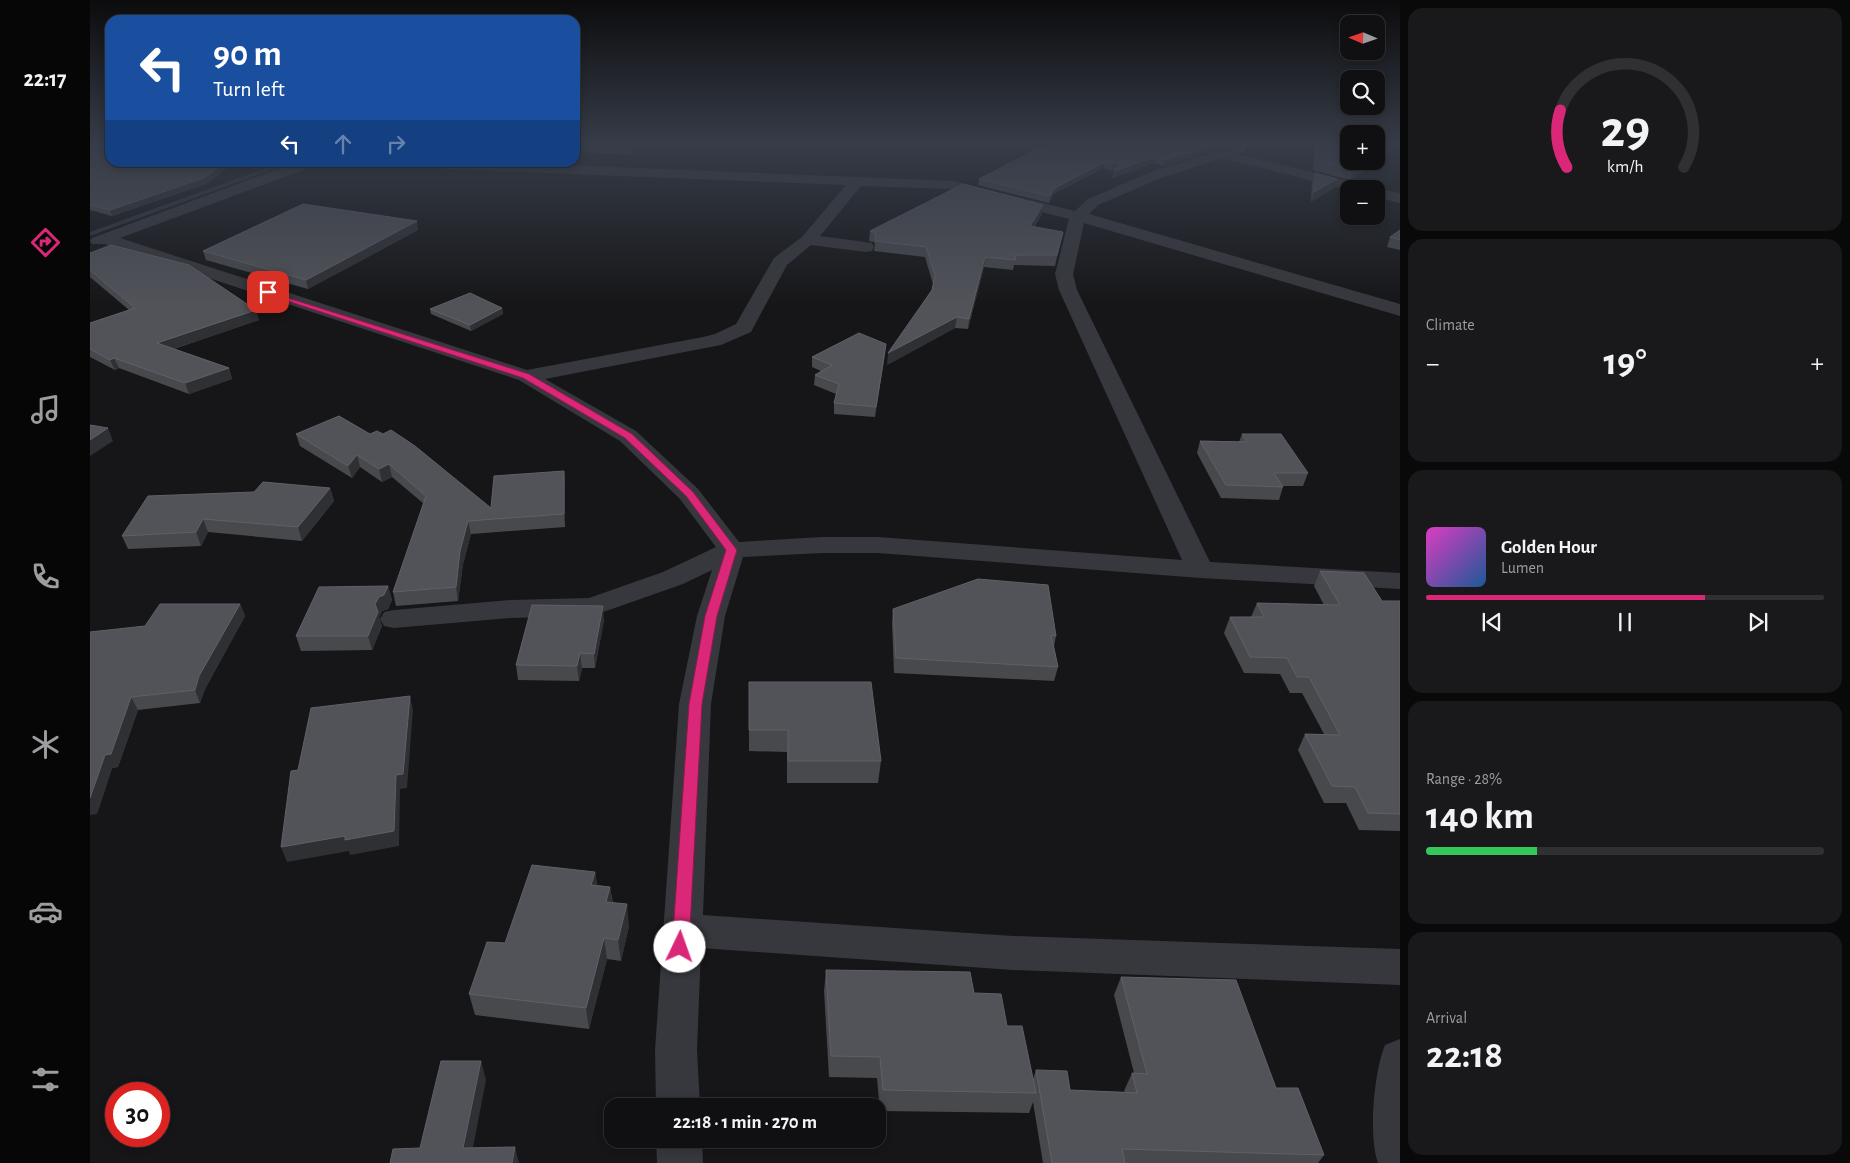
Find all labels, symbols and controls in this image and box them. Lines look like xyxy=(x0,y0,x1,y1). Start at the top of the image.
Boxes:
north arrow xyxy=(1340,15,1385,60)
map controls xyxy=(1340,15,1385,225)
icon: left xyxy=(130,35,195,100)
text: 90 m xyxy=(213,37,282,72)
text: 22:17 xyxy=(23,68,67,90)
button: search xyxy=(1340,70,1385,115)
text: Turn left xyxy=(213,78,285,100)
text: 29 xyxy=(1600,104,1650,156)
button: + xyxy=(1340,125,1385,170)
icon: left xyxy=(276,130,304,158)
icon: ahead xyxy=(329,130,357,158)
icon: right xyxy=(382,130,410,158)
text: km/h xyxy=(1607,158,1643,176)
button: − xyxy=(1340,180,1385,225)
icon: directions xyxy=(28,225,63,260)
pin xyxy=(247,271,289,313)
icon: arrive xyxy=(254,278,282,306)
text: Climate xyxy=(1426,317,1475,333)
text: 19° xyxy=(1603,344,1647,382)
text: − xyxy=(1426,350,1439,378)
text: + xyxy=(1811,350,1824,378)
icon: music xyxy=(28,392,63,427)
text: Golden Hour xyxy=(1501,538,1597,557)
icon: phone xyxy=(28,559,63,594)
text: Lumen xyxy=(1501,560,1544,576)
icon: previous xyxy=(1478,608,1506,636)
icon: pause xyxy=(1611,608,1639,636)
icon: next xyxy=(1744,608,1772,636)
icon: climate xyxy=(28,727,63,762)
text: Range · 28% xyxy=(1426,771,1502,787)
text: 140 km xyxy=(1426,798,1534,836)
icon: car xyxy=(28,894,63,929)
position arrow xyxy=(653,920,705,972)
text: Arrival xyxy=(1426,1010,1467,1026)
text: 22:18 xyxy=(1426,1037,1503,1075)
icon: filters xyxy=(28,1062,63,1097)
speed limit sign: 30 xyxy=(105,1082,170,1147)
text: 22:18 · 1 min · 270 m xyxy=(673,1113,817,1132)

